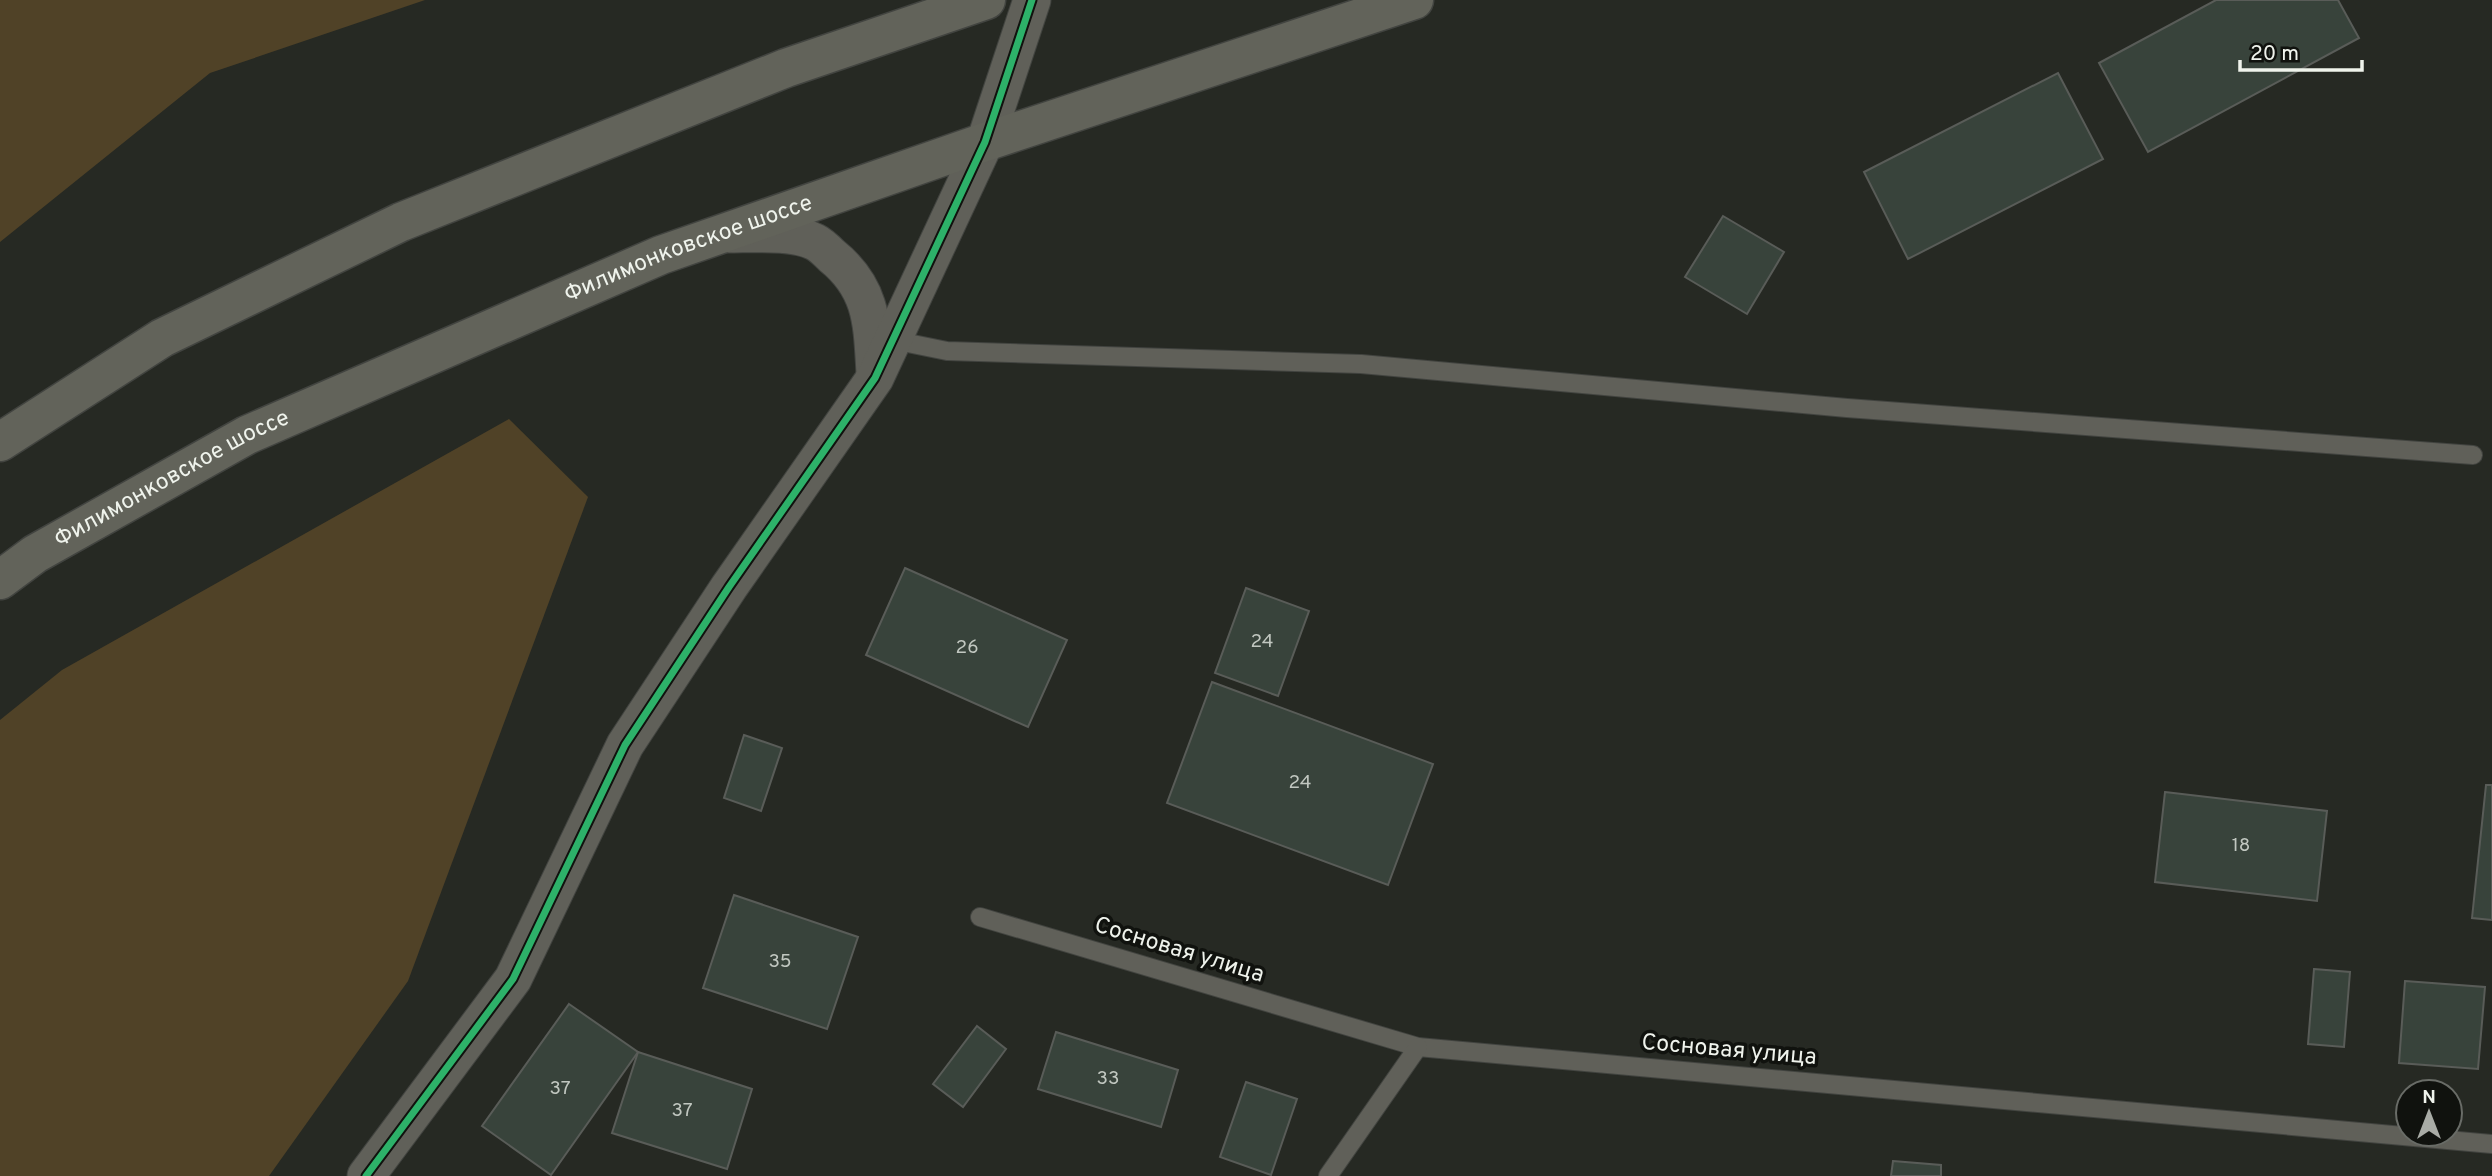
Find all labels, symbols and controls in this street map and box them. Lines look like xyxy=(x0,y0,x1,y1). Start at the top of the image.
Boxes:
scale bar xyxy=(2240,28,2362,72)
text: 20 m xyxy=(2250,41,2299,68)
street label: Филимонковское шоссе xyxy=(560,189,816,310)
street label: Филимонковское шоссе xyxy=(49,404,294,555)
house number: 24 xyxy=(1250,630,1274,654)
house number: 26 xyxy=(956,636,978,660)
house number: 24 xyxy=(1288,771,1312,795)
house number: 18 xyxy=(2232,834,2250,858)
street label: Сосновая улица xyxy=(1091,911,1267,991)
house number: 35 xyxy=(768,950,792,974)
street label: Сосновая улица xyxy=(1640,1029,1818,1073)
house number: 33 xyxy=(1097,1067,1119,1091)
house number: 37 xyxy=(549,1077,571,1101)
north arrow xyxy=(2394,1078,2464,1148)
text: N xyxy=(2422,1086,2436,1110)
house number: 37 xyxy=(671,1099,693,1123)

